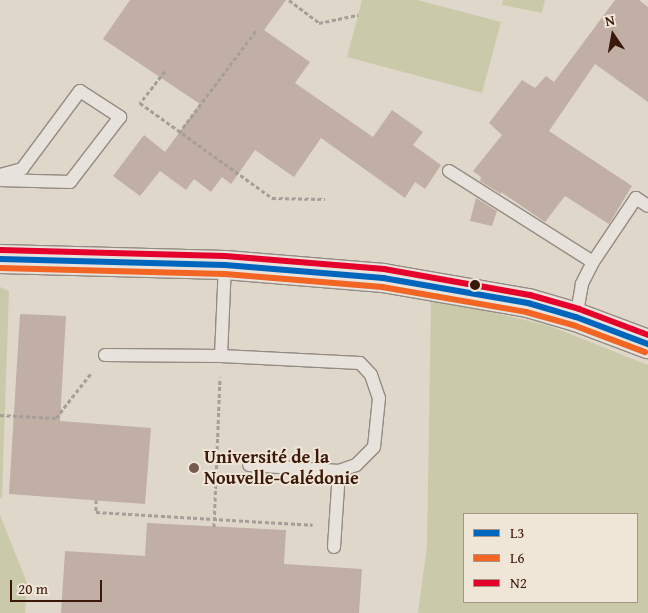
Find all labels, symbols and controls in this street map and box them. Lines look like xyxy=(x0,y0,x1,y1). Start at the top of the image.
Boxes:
north arrow xyxy=(588,10,638,60)
text: N xyxy=(603,10,617,31)
unlabelled marker xyxy=(470,280,480,290)
place label: Université de la Nouvelle-Calédonie xyxy=(204,447,359,489)
marker: Université de la Nouvelle-Calédonie xyxy=(188,462,200,474)
legend xyxy=(463,513,638,603)
text: L3 xyxy=(510,522,525,543)
text: L6 xyxy=(510,547,525,568)
scale bar xyxy=(12,570,105,602)
text: N2 xyxy=(510,572,527,593)
text: 20 m xyxy=(18,578,48,599)

